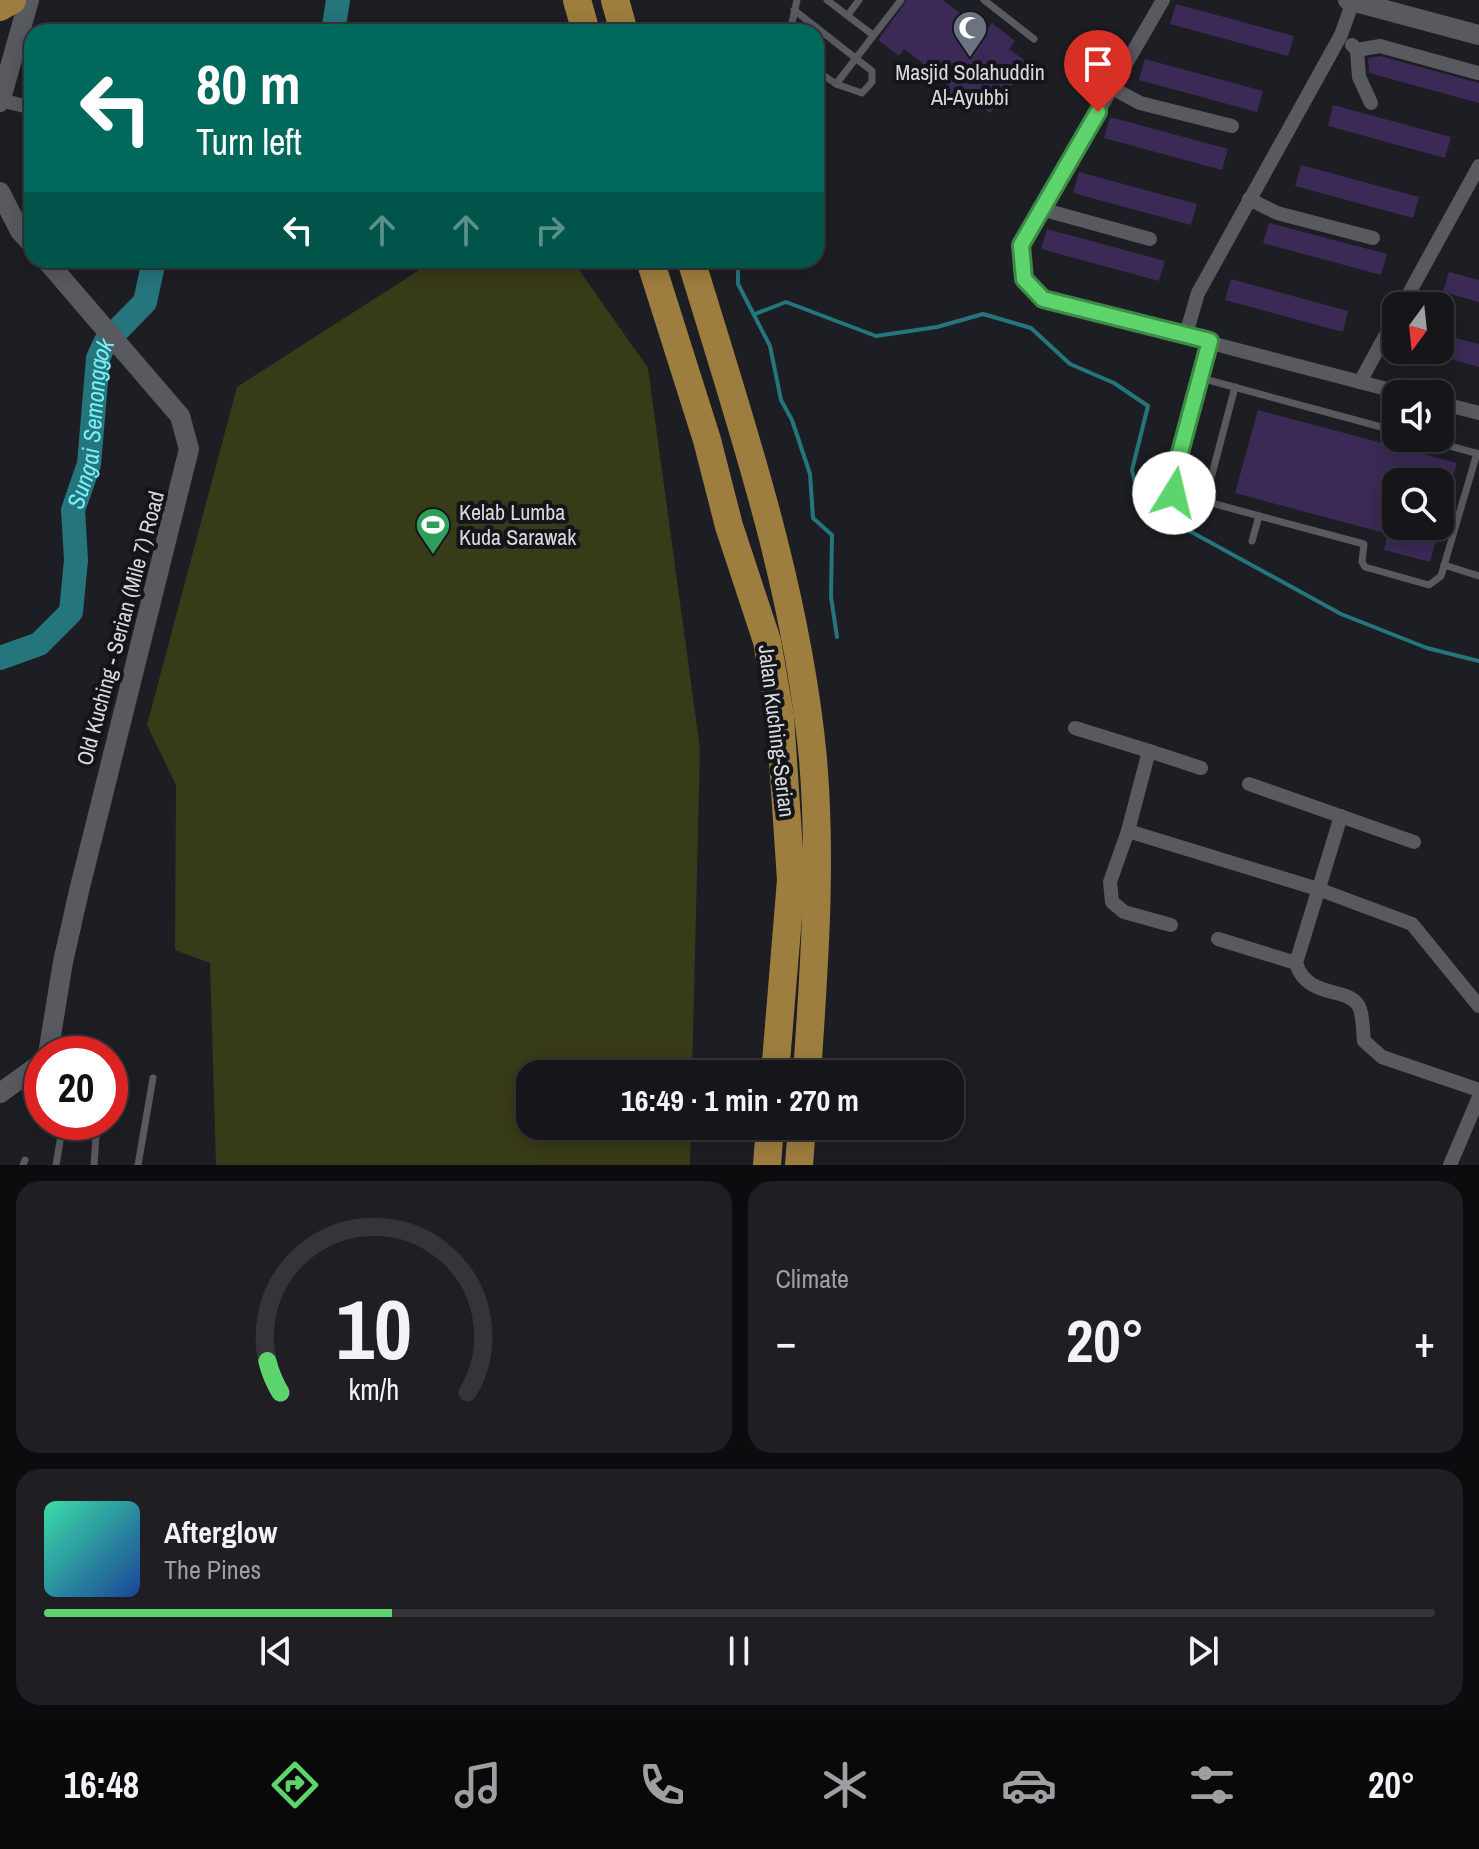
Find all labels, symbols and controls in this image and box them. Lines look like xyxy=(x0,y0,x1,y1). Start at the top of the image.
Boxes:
mosque icon: Masjid Solahuddin Al-Ayubbi xyxy=(951,9,989,59)
pin xyxy=(1064,30,1132,112)
icon: arrive xyxy=(1076,42,1120,86)
text: 80 m xyxy=(196,46,301,121)
icon: left xyxy=(64,56,168,160)
place label: Masjid Solahuddin Al-Ayubbi xyxy=(895,57,1045,112)
text: Turn left xyxy=(196,118,302,166)
icon: left xyxy=(276,208,320,252)
icon: ahead xyxy=(360,208,404,252)
icon: ahead xyxy=(444,208,488,252)
icon: right xyxy=(528,208,572,252)
north arrow xyxy=(1382,292,1454,364)
map controls xyxy=(1382,292,1454,540)
water label: Sungai Semonggok xyxy=(59,332,122,513)
button: sound xyxy=(1382,380,1454,452)
position arrow xyxy=(1132,451,1216,535)
button: search xyxy=(1382,468,1454,540)
street label: Old Kuching - Serian (Mile 7) Road xyxy=(69,488,171,768)
place label: Kelab Lumba Kuda Sarawak xyxy=(459,497,577,552)
sports icon: Kelab Lumba Kuda Sarawak xyxy=(414,506,452,556)
street label: Jalan Kuching-Serian xyxy=(752,643,802,819)
speed limit sign: 20 xyxy=(24,1036,128,1140)
text: 16:49 · 1 min · 270 m xyxy=(621,1080,859,1120)
text: Climate xyxy=(776,1261,849,1296)
text: 10 xyxy=(336,1273,412,1385)
text: 20° xyxy=(1066,1300,1145,1381)
text: − xyxy=(776,1311,797,1371)
text: + xyxy=(1414,1311,1435,1371)
text: km/h xyxy=(348,1370,399,1409)
text: Afterglow xyxy=(164,1512,277,1552)
text: The Pines xyxy=(164,1552,261,1587)
icon: previous xyxy=(254,1629,298,1673)
icon: pause xyxy=(717,1629,761,1673)
icon: next xyxy=(1181,1629,1225,1673)
icon: directions xyxy=(267,1757,323,1813)
icon: music xyxy=(450,1757,506,1813)
icon: phone xyxy=(634,1757,690,1813)
icon: climate xyxy=(817,1757,873,1813)
icon: car xyxy=(1001,1757,1057,1813)
icon: filters xyxy=(1184,1757,1240,1813)
text: 16:48 xyxy=(64,1761,139,1809)
text: 20° xyxy=(1368,1761,1415,1809)

